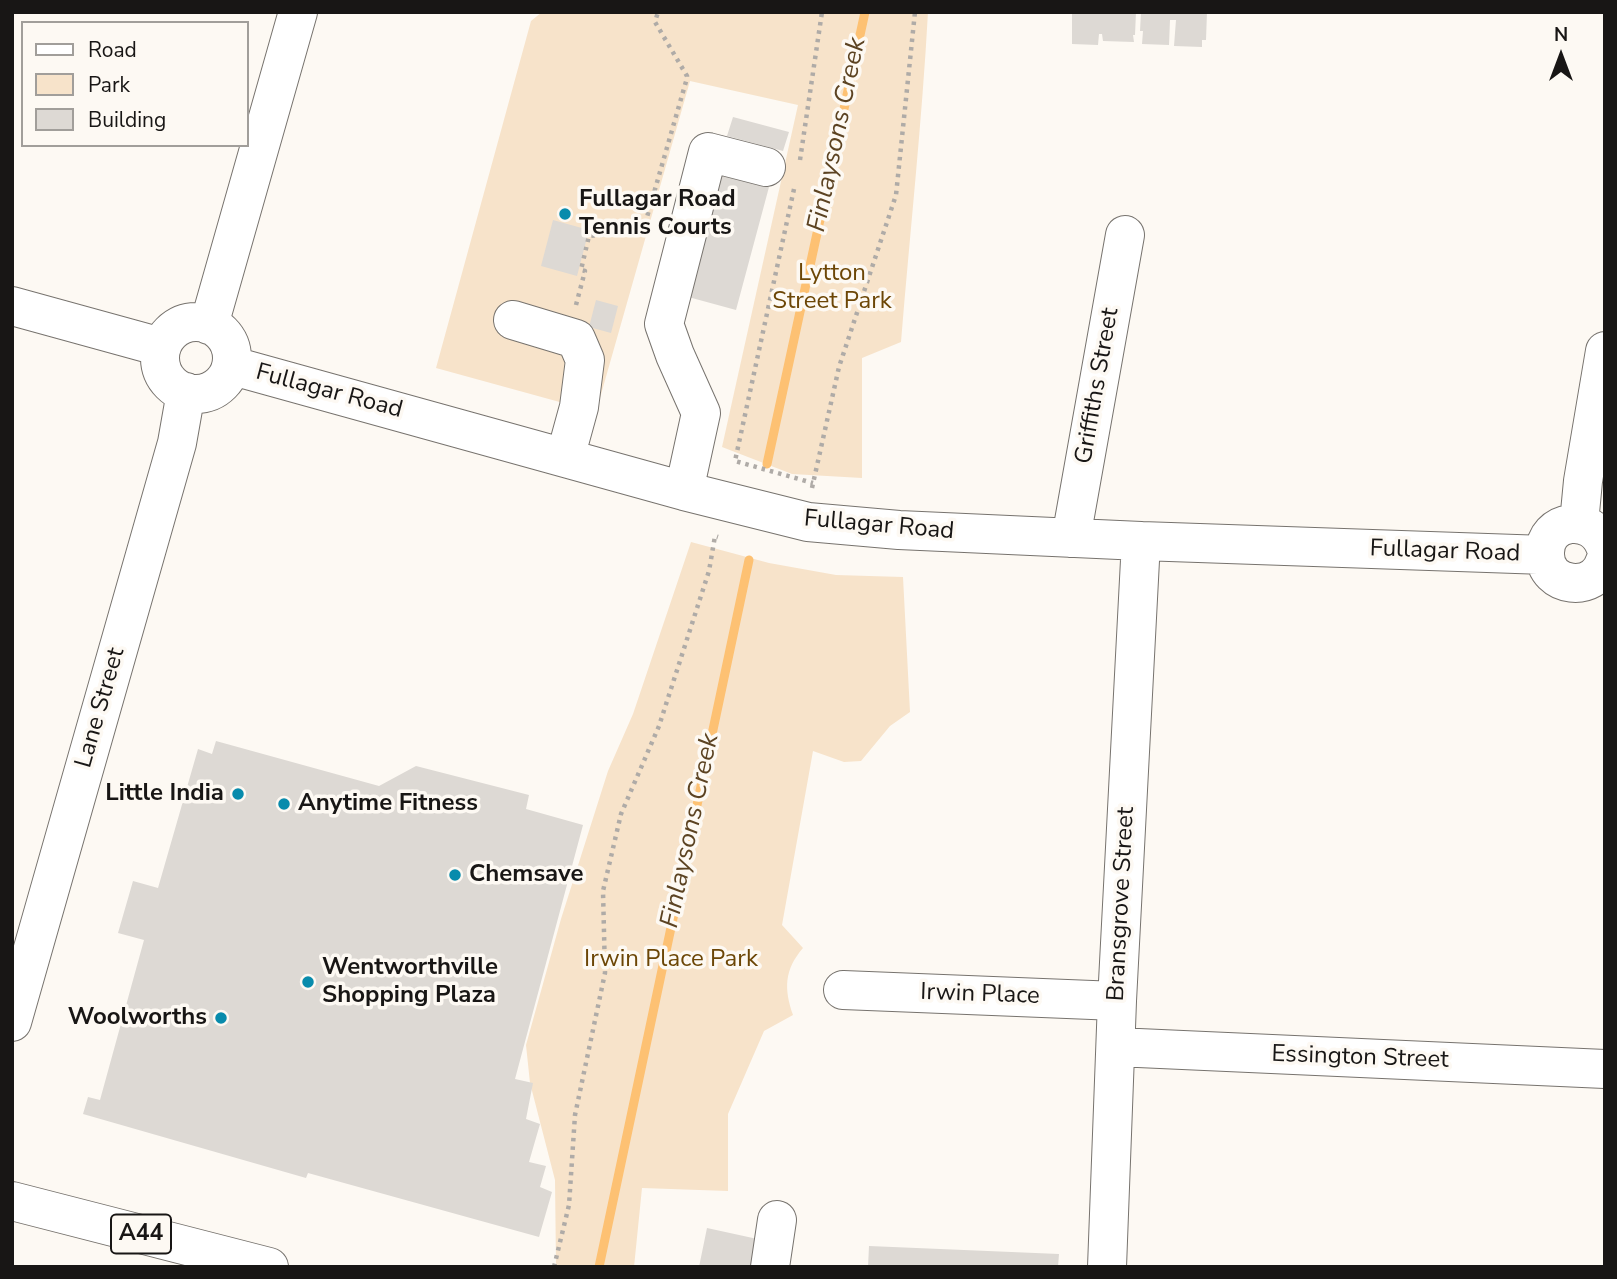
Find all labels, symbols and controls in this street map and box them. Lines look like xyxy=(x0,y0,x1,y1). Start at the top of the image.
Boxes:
legend xyxy=(21,21,248,147)
north arrow xyxy=(1526,21,1596,91)
text: N xyxy=(1554,22,1568,48)
water label: Finlaysons Creek xyxy=(802,35,874,235)
text: Road xyxy=(88,36,137,64)
text: Park xyxy=(88,71,130,99)
text: Building xyxy=(88,106,166,134)
place label: Fullagar Road Tennis Courts xyxy=(579,186,736,242)
marker: Fullagar Road Tennis Courts xyxy=(557,206,573,222)
park label: Lytton Street Park xyxy=(772,260,892,316)
street label: Griffiths Street xyxy=(1070,306,1126,466)
street label: Fullagar Road xyxy=(253,359,405,425)
street label: Fullagar Road xyxy=(803,505,955,547)
street label: Fullagar Road xyxy=(1369,535,1521,569)
street label: Lane Street xyxy=(70,645,132,771)
water label: Finlaysons Creek xyxy=(655,731,727,931)
place label: Little India xyxy=(105,780,224,808)
marker: Little India xyxy=(230,786,246,802)
place label: Anytime Fitness xyxy=(298,790,478,818)
marker: Anytime Fitness xyxy=(276,796,292,812)
street label: Bransgrove Street xyxy=(1103,806,1141,1002)
place label: Chemsave xyxy=(469,861,584,889)
marker: Chemsave xyxy=(447,867,463,883)
park label: Irwin Place Park xyxy=(584,946,758,974)
place label: Wentworthville Shopping Plaza xyxy=(322,954,498,1010)
marker: Wentworthville Shopping Plaza xyxy=(300,974,316,990)
street label: Irwin Place xyxy=(920,979,1040,1011)
place label: Woolworths xyxy=(68,1004,207,1032)
marker: Woolworths xyxy=(213,1010,229,1026)
street label: Essington Street xyxy=(1271,1041,1449,1075)
road number: A44 xyxy=(111,1214,171,1254)

